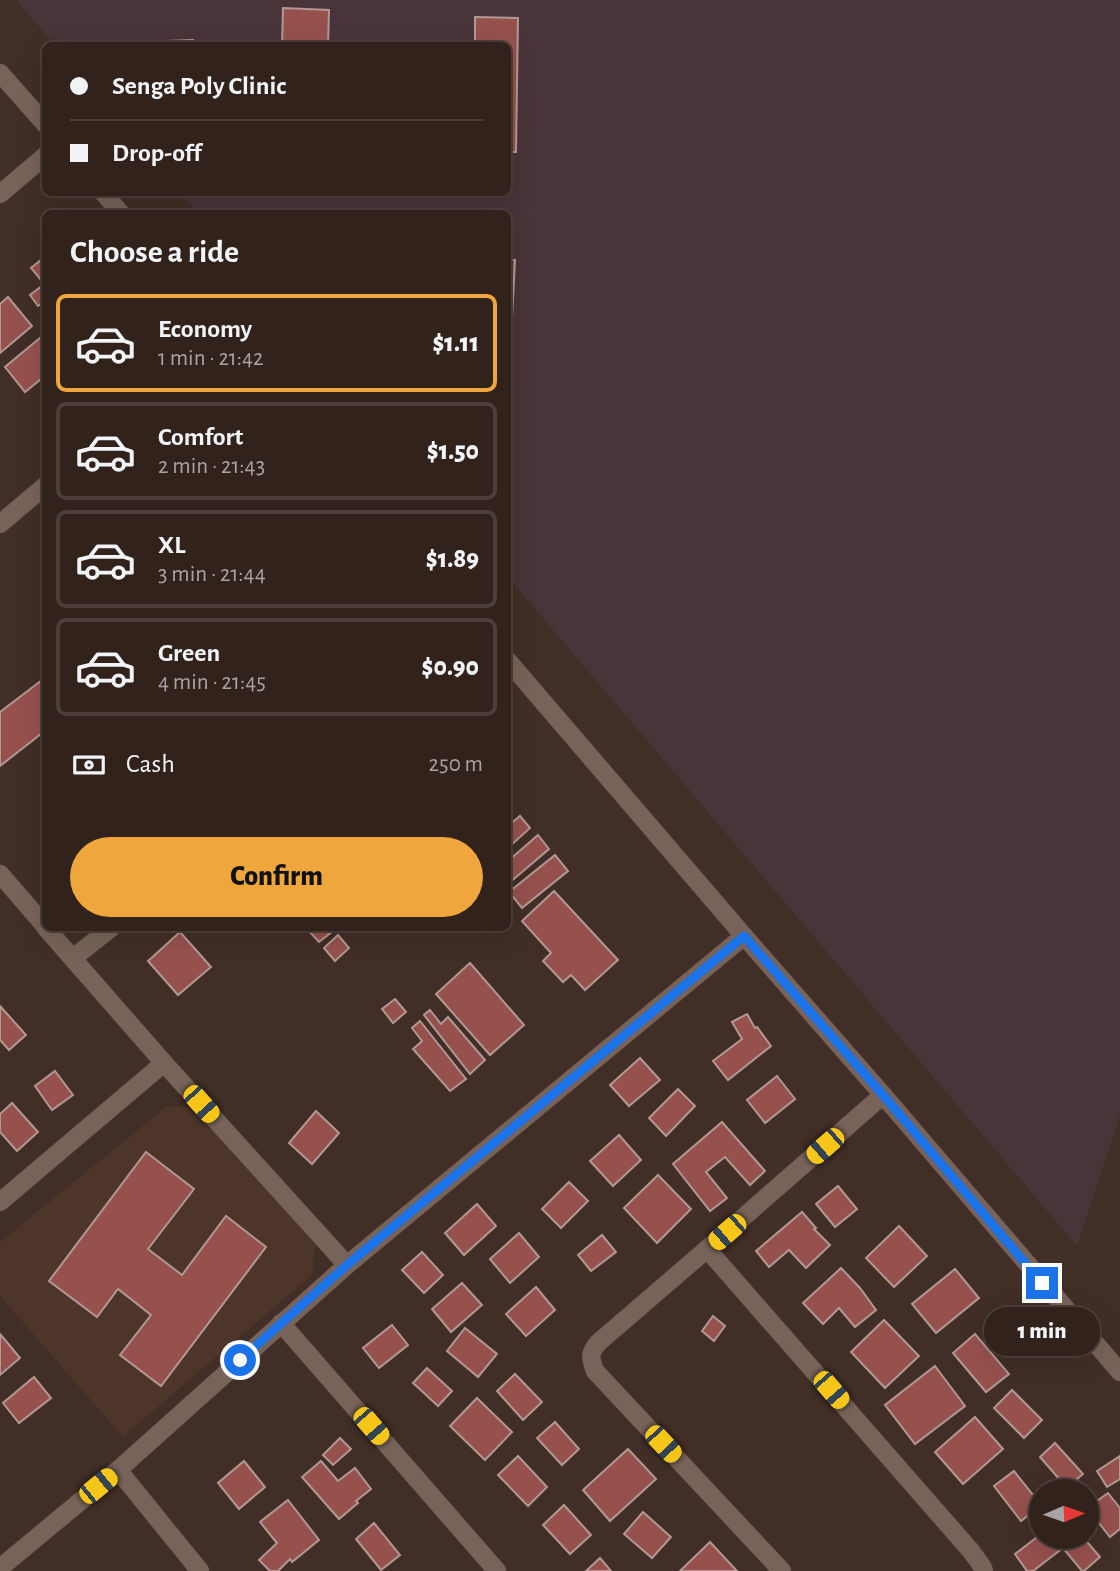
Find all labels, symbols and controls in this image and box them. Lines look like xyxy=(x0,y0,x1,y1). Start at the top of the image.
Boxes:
text: Senga Poly Clinic xyxy=(112,73,286,99)
text: Drop-off xyxy=(112,140,201,166)
text: Choose a ride xyxy=(70,236,239,268)
icon: car xyxy=(74,312,137,375)
text: Economy xyxy=(158,316,252,342)
text: $1.11 xyxy=(432,330,479,356)
text: 1 min · 21:42 xyxy=(158,347,264,370)
icon: car xyxy=(74,420,137,483)
text: Comfort xyxy=(158,424,243,450)
text: $1.50 xyxy=(427,438,479,464)
text: 2 min · 21:43 xyxy=(158,455,265,478)
icon: car xyxy=(74,528,137,591)
text: XL xyxy=(158,532,185,558)
text: $1.89 xyxy=(426,546,479,572)
text: 3 min · 21:44 xyxy=(158,563,266,586)
icon: car xyxy=(74,636,137,699)
text: Green xyxy=(158,640,220,666)
text: $0.90 xyxy=(422,654,479,680)
text: 4 min · 21:45 xyxy=(158,671,266,694)
icon: cash xyxy=(70,746,108,784)
text: Cash xyxy=(126,751,175,777)
text: 250 m xyxy=(429,753,483,776)
button: Confirm xyxy=(70,837,483,917)
car xyxy=(180,1081,223,1127)
car xyxy=(803,1124,848,1168)
car xyxy=(705,1210,750,1254)
route end xyxy=(1026,1267,1058,1299)
callout: 1 min xyxy=(984,1308,1100,1356)
text: 1 min xyxy=(1018,1320,1066,1343)
route start xyxy=(224,1344,256,1376)
car xyxy=(810,1367,853,1413)
car xyxy=(350,1403,393,1449)
car xyxy=(641,1421,686,1467)
car xyxy=(76,1465,121,1507)
north arrow xyxy=(1029,1479,1099,1549)
map controls xyxy=(1029,1479,1099,1549)

